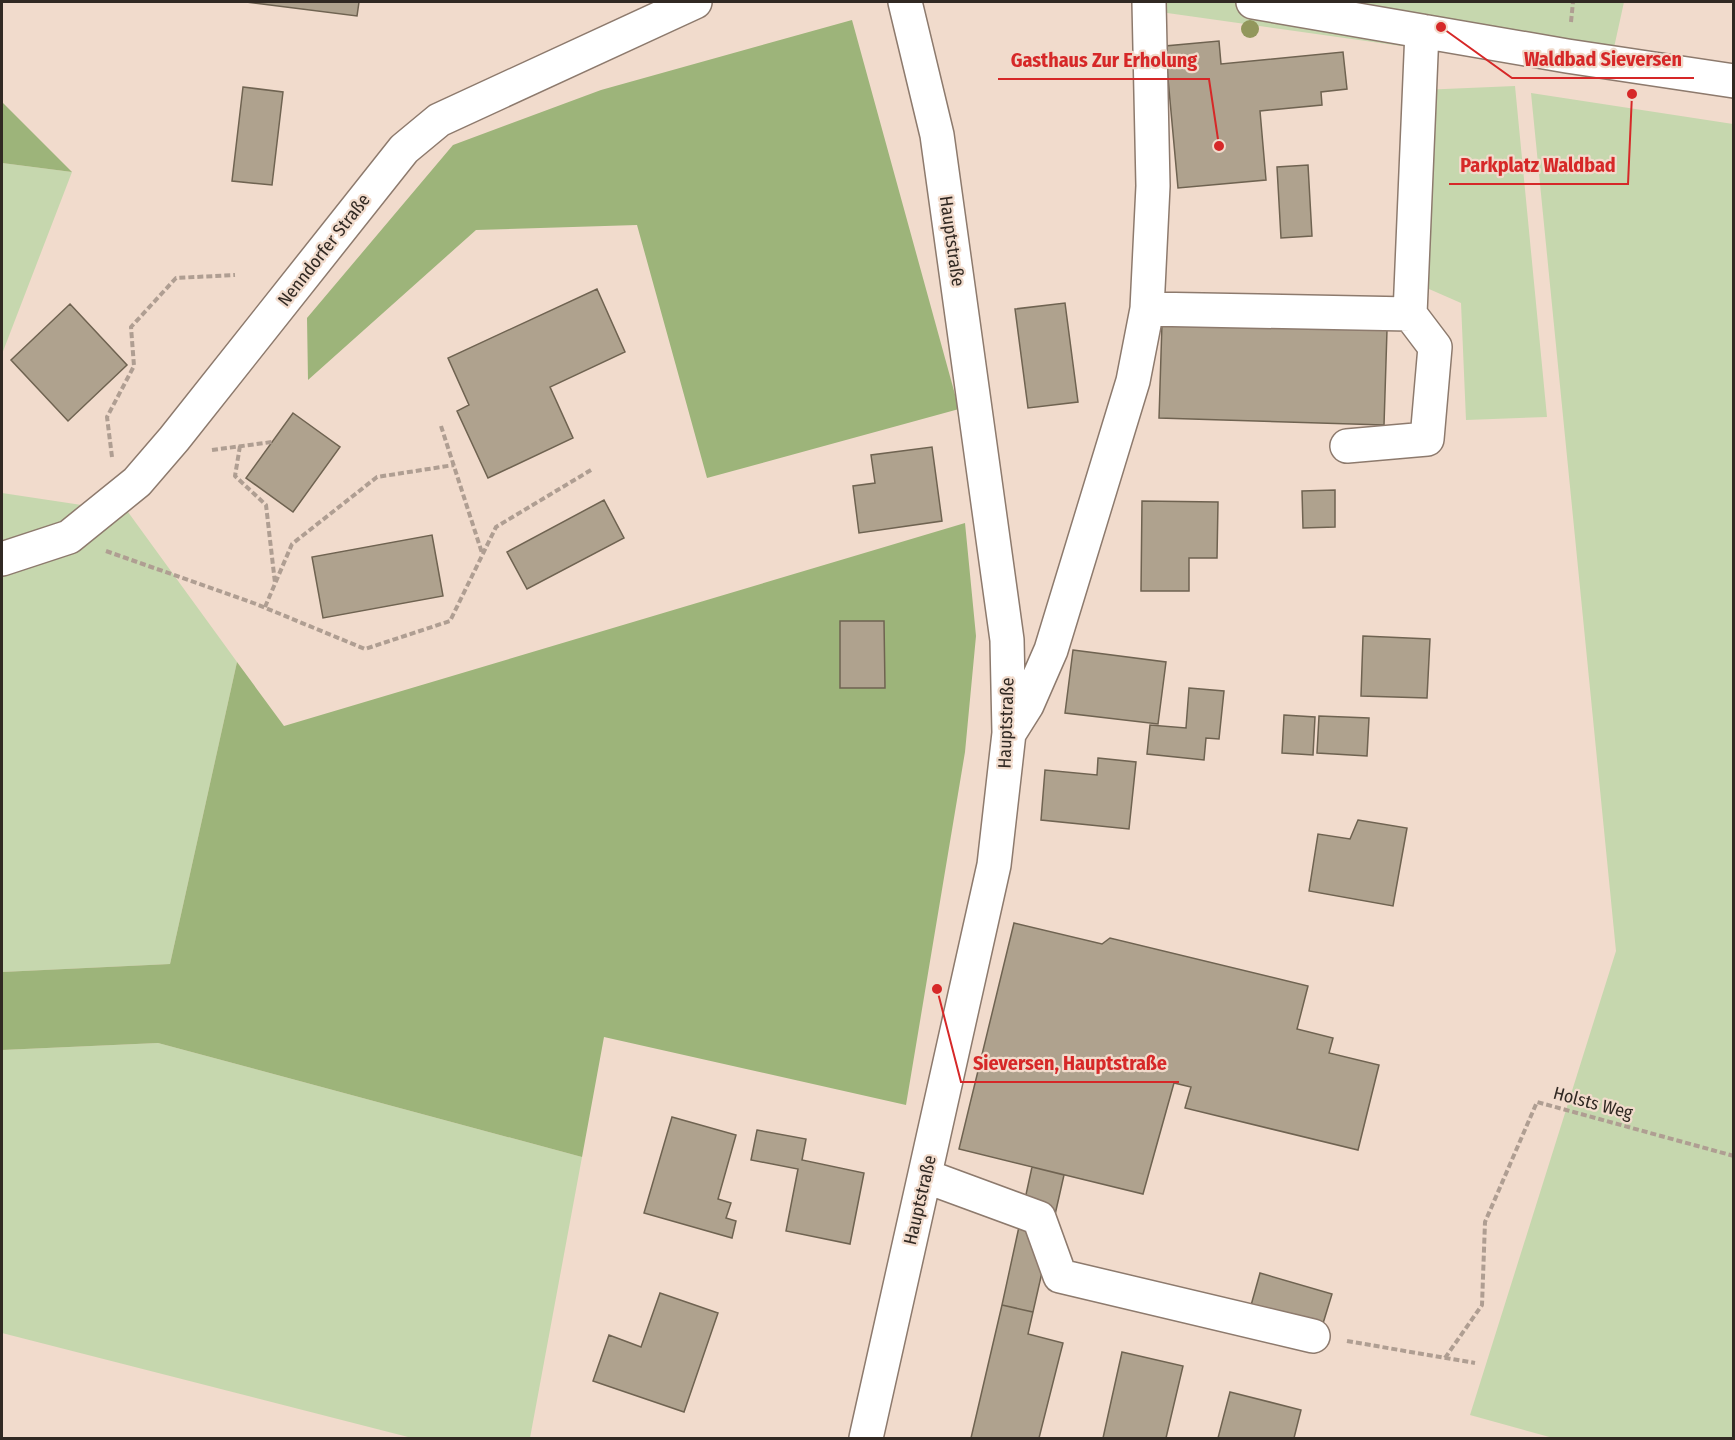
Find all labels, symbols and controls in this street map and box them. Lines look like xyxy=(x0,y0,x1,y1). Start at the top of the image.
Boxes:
callout: Waldbad Sieversen xyxy=(1512,40,1694,78)
callout: Gasthaus Zur Erholung xyxy=(998,41,1209,79)
text: Waldbad Sieversen xyxy=(1524,47,1682,71)
text: Gasthaus Zur Erholung xyxy=(1011,48,1197,72)
callout: Parkplatz Waldbad xyxy=(1449,146,1628,184)
text: Parkplatz Waldbad xyxy=(1460,153,1616,177)
street label: Nenndorfer Straße xyxy=(273,189,375,311)
street label: Hauptstraße xyxy=(935,194,969,288)
street label: Hauptstraße xyxy=(993,677,1019,769)
callout: Sieversen, Hauptstraße xyxy=(961,1044,1179,1082)
text: Sieversen, Hauptstraße xyxy=(973,1051,1167,1075)
street label: Holsts Weg xyxy=(1551,1082,1636,1124)
street label: Hauptstraße xyxy=(899,1153,941,1247)

